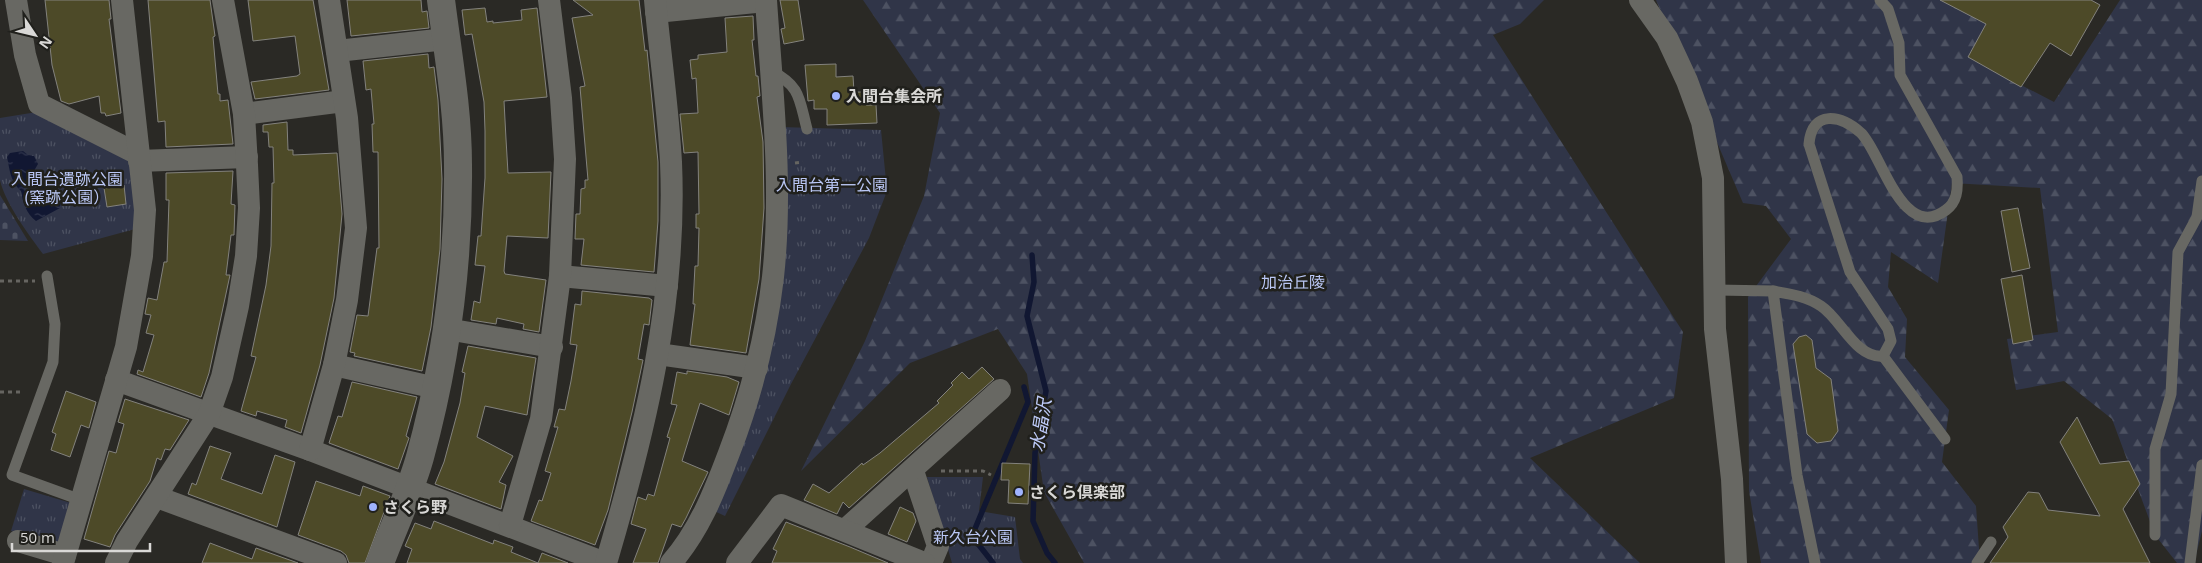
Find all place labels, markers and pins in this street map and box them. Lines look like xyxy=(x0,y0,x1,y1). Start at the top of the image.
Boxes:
place label: 入間台集会所 xyxy=(846,85,942,107)
marker: 入間台集会所 xyxy=(830,90,842,102)
place label: さくら倶楽部 xyxy=(1029,481,1125,503)
marker: さくら倶楽部 xyxy=(1013,486,1025,498)
place label: さくら野 xyxy=(383,496,447,518)
marker: さくら野 xyxy=(367,501,379,513)

